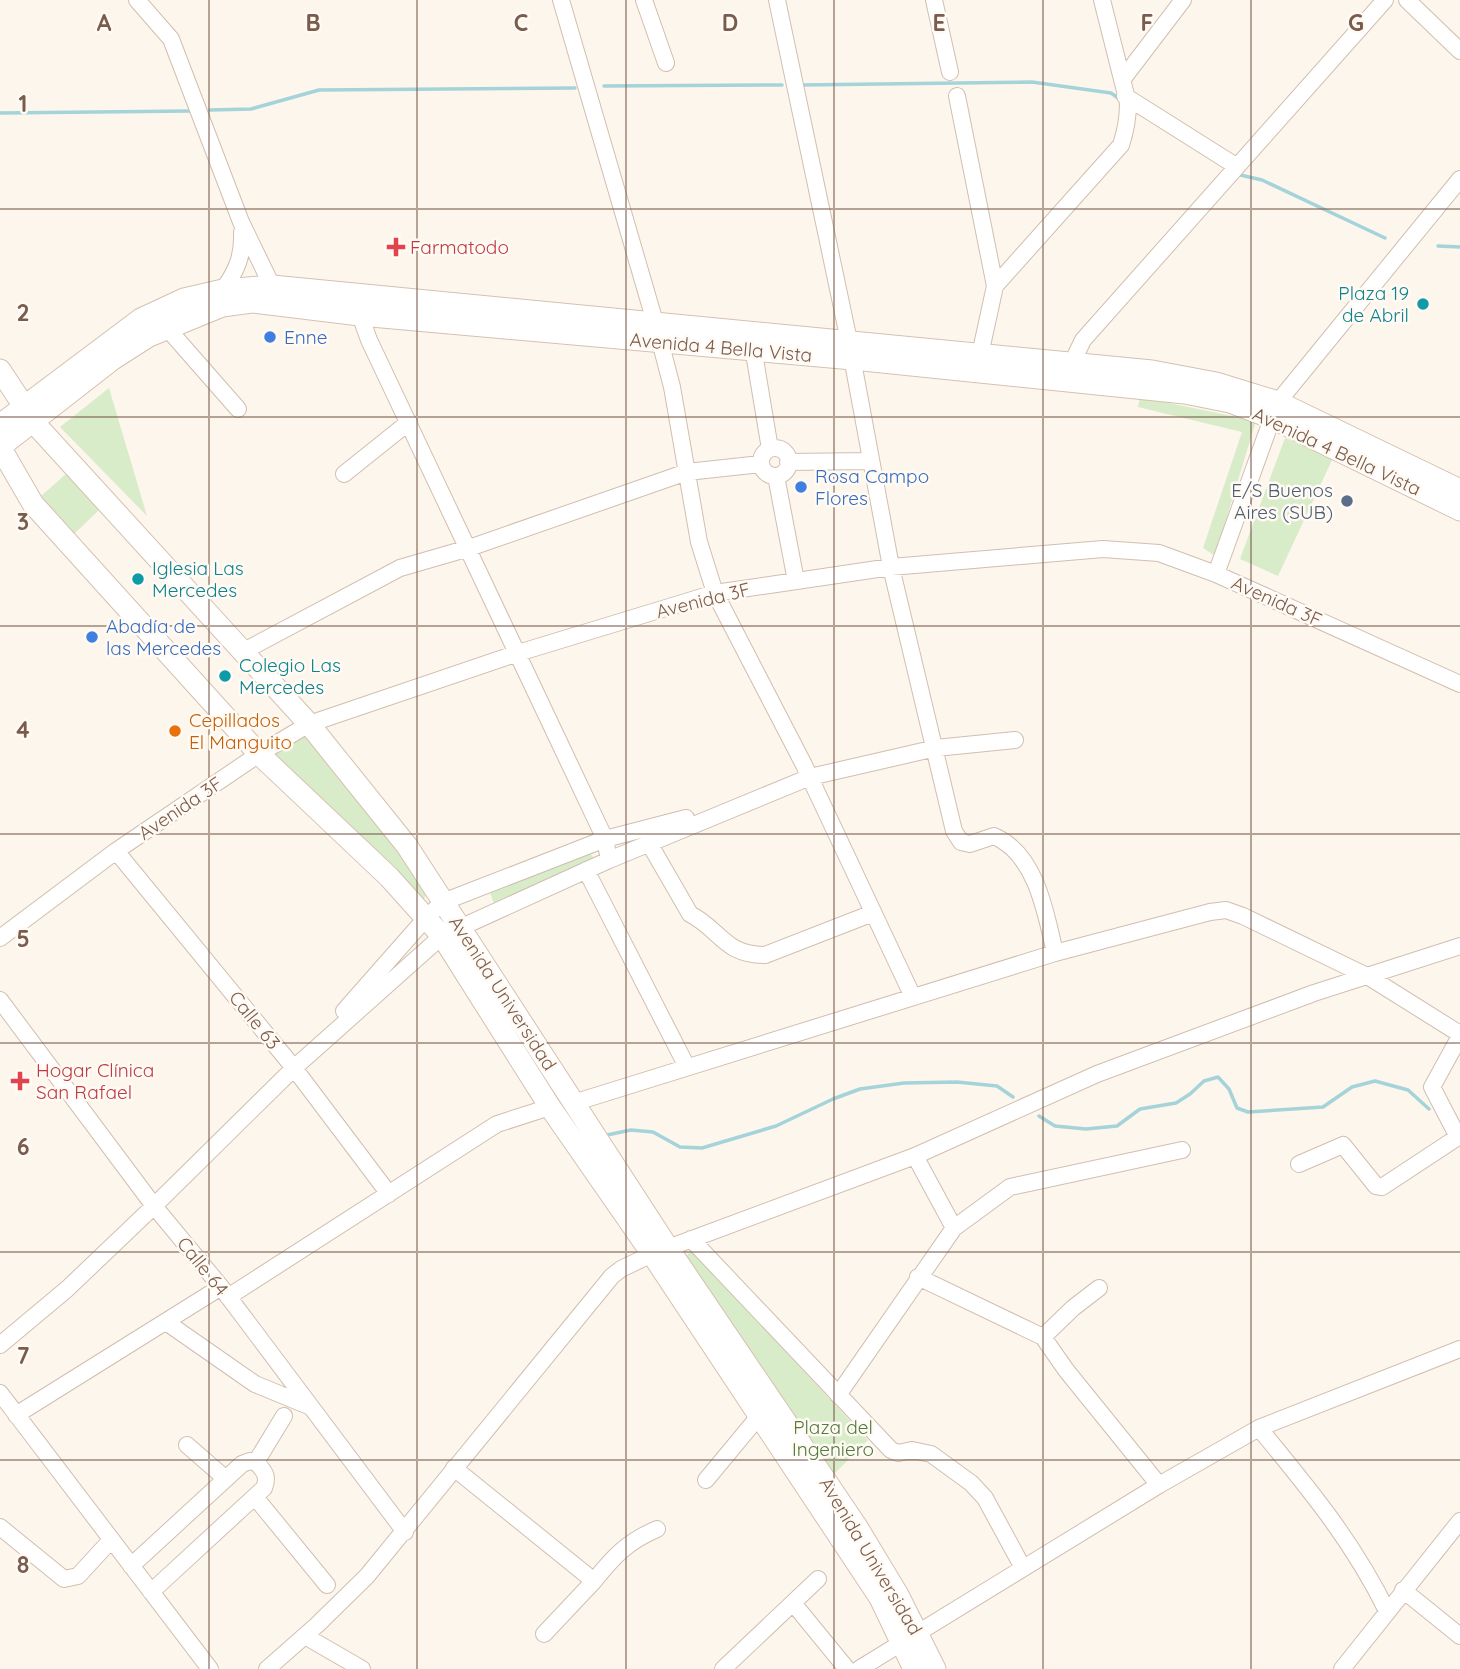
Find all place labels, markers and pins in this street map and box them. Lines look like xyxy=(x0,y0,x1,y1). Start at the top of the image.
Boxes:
place label: Farmatodo xyxy=(410,235,509,259)
marker: Farmatodo xyxy=(388,239,404,255)
place label: Plaza 19 de Abril xyxy=(1338,281,1409,327)
marker: Plaza 19 de Abril xyxy=(1415,296,1431,312)
place label: Enne xyxy=(284,325,328,349)
marker: Enne xyxy=(262,329,278,345)
place label: Rosa Campo Flores xyxy=(815,464,929,510)
place label: E/S Buenos Aires (SUB) xyxy=(1231,478,1333,524)
marker: Rosa Campo Flores xyxy=(793,479,809,495)
marker: E/S Buenos Aires (SUB) xyxy=(1339,493,1355,509)
place label: Iglesia Las Mercedes xyxy=(152,556,244,602)
marker: Iglesia Las Mercedes xyxy=(130,571,146,587)
place label: Abadía de las Mercedes xyxy=(106,614,221,660)
marker: Abadía de las Mercedes xyxy=(84,629,100,645)
place label: Colegio Las Mercedes xyxy=(239,653,341,699)
marker: Colegio Las Mercedes xyxy=(217,668,233,684)
place label: Cepillados El Manguito xyxy=(189,708,292,754)
marker: Cepillados El Manguito xyxy=(167,723,183,739)
place label: Hogar Clínica San Rafael xyxy=(36,1058,154,1104)
marker: Hogar Clínica San Rafael xyxy=(10,1071,30,1091)

